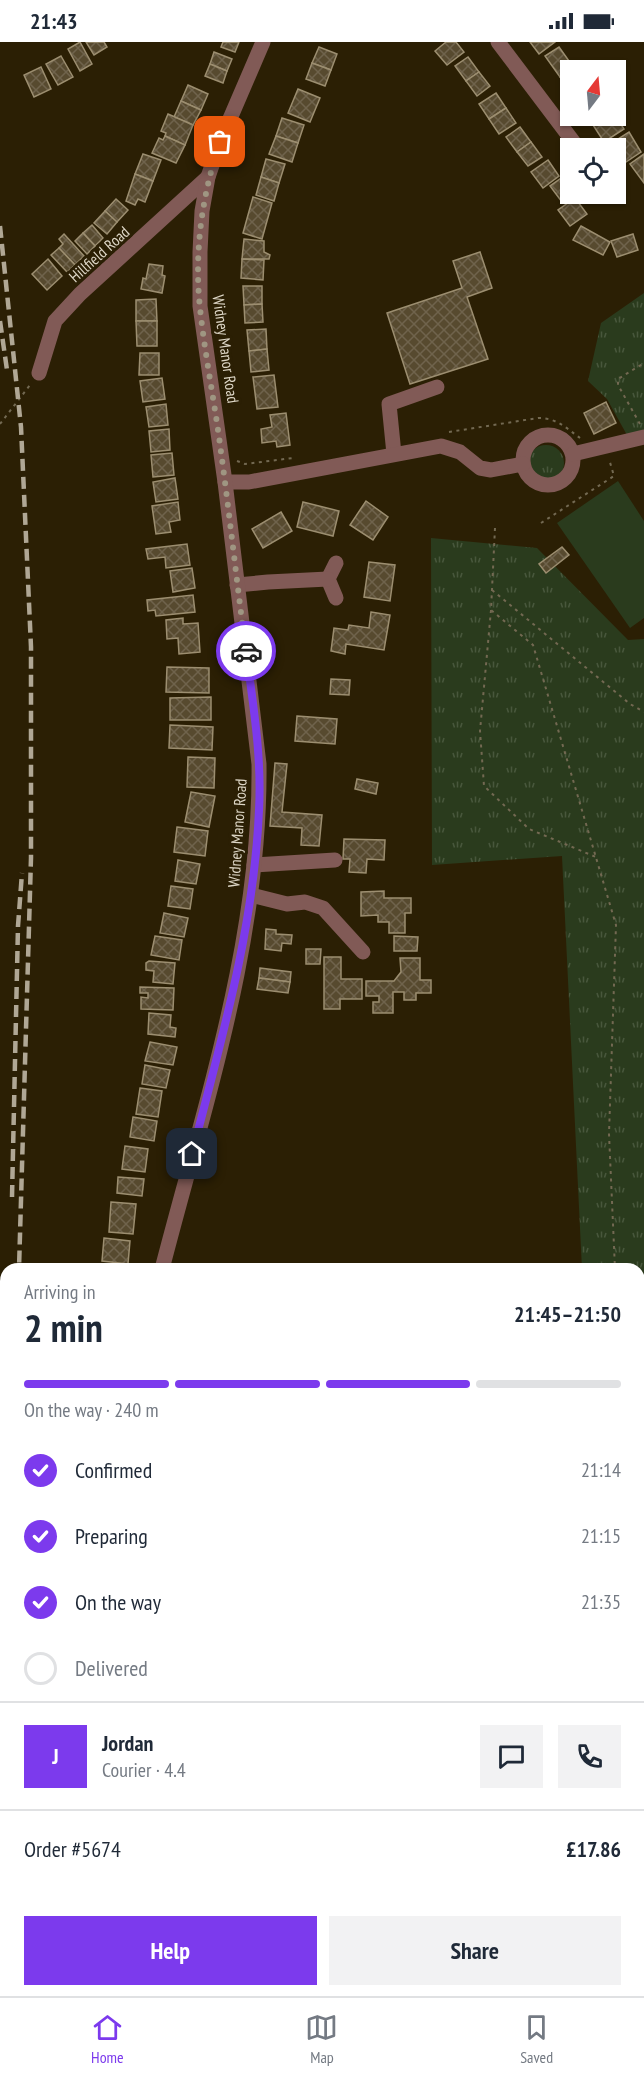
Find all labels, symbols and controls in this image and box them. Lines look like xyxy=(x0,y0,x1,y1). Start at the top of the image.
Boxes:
text: 21:43 xyxy=(30,7,78,35)
north arrow xyxy=(560,60,626,126)
map controls xyxy=(560,60,626,204)
pin xyxy=(194,116,245,167)
icon: bag xyxy=(203,125,236,158)
button: locate xyxy=(560,138,626,204)
street label: Hillfield Road xyxy=(65,222,133,286)
street label: Widney Manor Road xyxy=(209,294,244,404)
courier xyxy=(216,621,276,681)
icon: car xyxy=(230,635,263,668)
street label: Widney Manor Road xyxy=(223,778,251,888)
pin xyxy=(166,1128,217,1179)
icon: home xyxy=(175,1137,208,1170)
text: Arriving in xyxy=(24,1279,96,1305)
text: 21:45–21:50 xyxy=(514,1300,621,1328)
text: 2 min xyxy=(24,1302,103,1353)
text: On the way · 240 m xyxy=(24,1397,159,1423)
icon: check xyxy=(24,1454,57,1487)
text: Confirmed xyxy=(75,1456,152,1484)
text: 21:14 xyxy=(581,1457,621,1483)
icon: check xyxy=(24,1520,57,1553)
text: Preparing xyxy=(75,1522,148,1550)
text: 21:15 xyxy=(581,1523,621,1549)
icon: check xyxy=(24,1586,57,1619)
text: On the way xyxy=(75,1588,161,1616)
text: 21:35 xyxy=(581,1589,621,1615)
text: Delivered xyxy=(75,1654,148,1682)
button: chat xyxy=(480,1725,543,1788)
button: phone xyxy=(558,1725,621,1788)
text: Jordan xyxy=(102,1729,153,1757)
text: J xyxy=(52,1742,59,1770)
text: Courier · 4.4 xyxy=(102,1757,186,1783)
text: Order #5674 xyxy=(24,1835,121,1863)
text: £17.86 xyxy=(566,1835,621,1863)
button: Help xyxy=(24,1916,317,1985)
button: Share xyxy=(329,1916,621,1985)
tab: Home xyxy=(91,2011,124,2067)
tab: Map xyxy=(305,2011,338,2067)
tab: Saved xyxy=(520,2011,553,2067)

